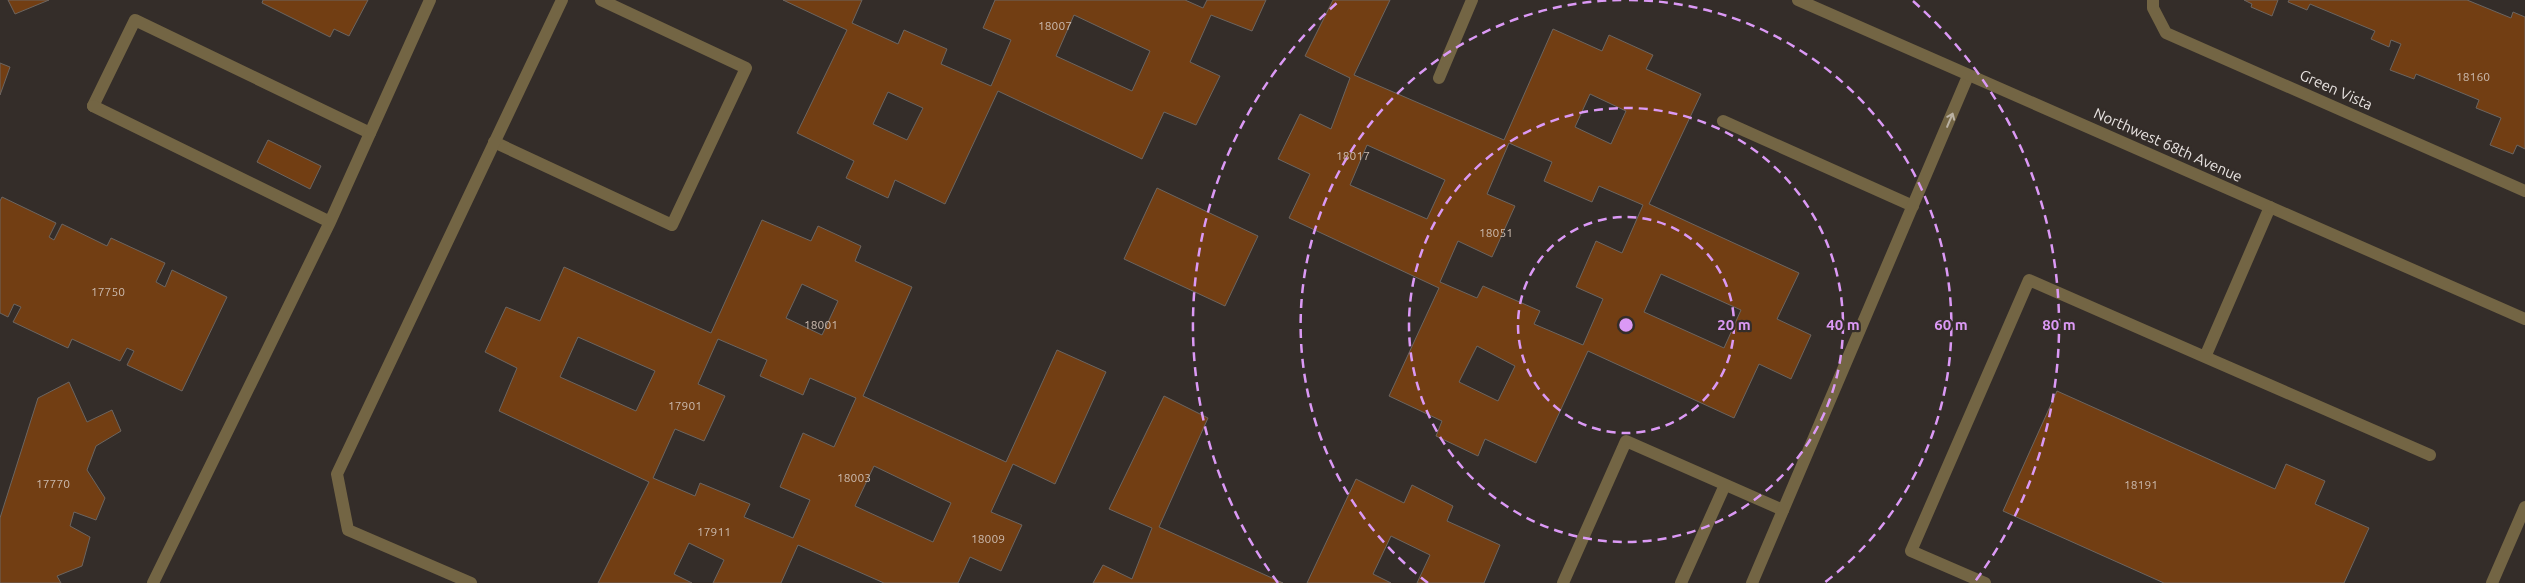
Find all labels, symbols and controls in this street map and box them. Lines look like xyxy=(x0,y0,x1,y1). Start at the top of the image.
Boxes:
house number: 18007 xyxy=(1038,19,1072,32)
street label: Green Vista xyxy=(2297,66,2375,113)
house number: 18160 xyxy=(2456,70,2490,83)
street label: Northwest 68th Avenue xyxy=(2091,104,2245,185)
one-way arrow xyxy=(1946,112,1955,127)
house number: 18017 xyxy=(1336,149,1370,162)
house number: 18051 xyxy=(1479,226,1513,239)
house number: 17750 xyxy=(91,285,125,298)
centre of rings xyxy=(1617,316,1635,334)
text: 20 m xyxy=(1717,316,1751,333)
text: 40 m xyxy=(1826,316,1860,333)
text: 60 m xyxy=(1934,316,1968,333)
text: 80 m xyxy=(2042,316,2076,333)
house number: 18001 xyxy=(804,318,838,331)
house number: 17901 xyxy=(668,399,702,412)
house number: 18003 xyxy=(837,471,871,484)
house number: 17770 xyxy=(36,477,70,490)
house number: 18191 xyxy=(2124,478,2158,491)
house number: 17911 xyxy=(697,525,731,538)
house number: 18009 xyxy=(971,532,1005,545)

